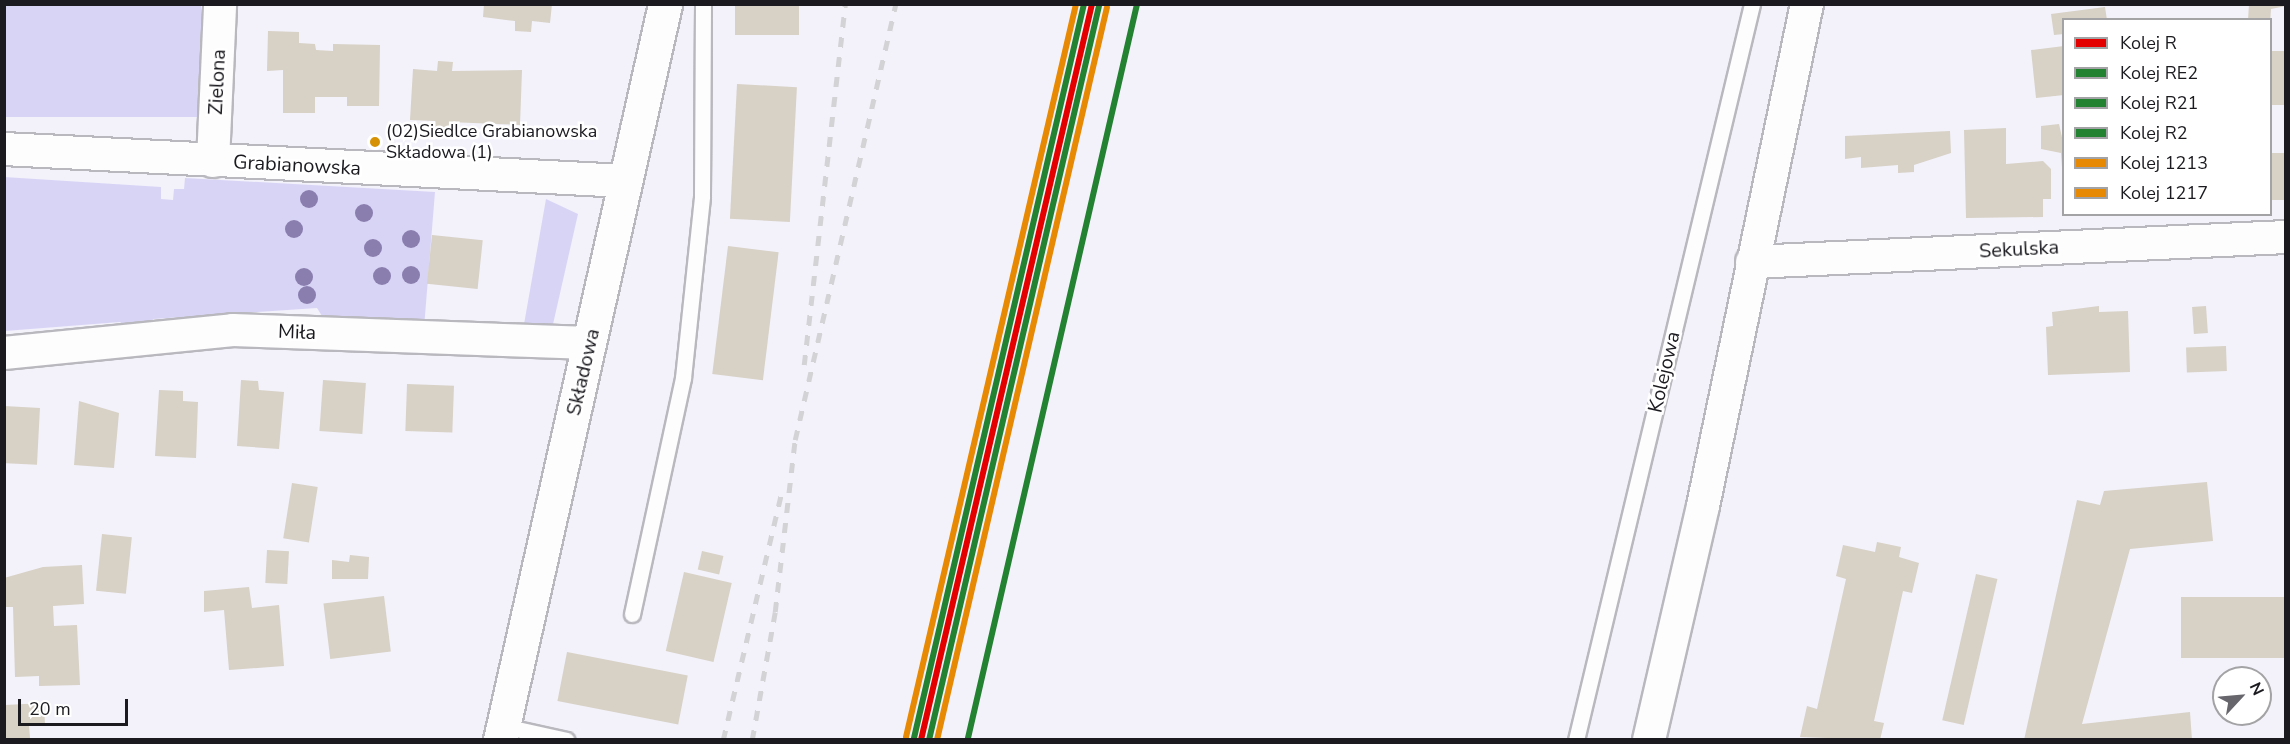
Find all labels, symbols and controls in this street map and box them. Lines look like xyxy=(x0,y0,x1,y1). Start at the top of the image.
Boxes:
legend xyxy=(2062,18,2272,216)
text: Kolej R xyxy=(2120,31,2177,55)
street label: Zielona xyxy=(203,48,231,116)
text: Kolej RE2 xyxy=(2120,61,2198,85)
text: Kolej R21 xyxy=(2120,91,2198,115)
place label: (02)Siedlce Grabianowska Składowa (1) xyxy=(386,121,597,164)
text: Kolej R2 xyxy=(2120,121,2188,145)
marker: (02)Siedlce Grabianowska Składowa (1) xyxy=(369,136,381,148)
street label: Grabianowska xyxy=(232,150,362,180)
text: Kolej 1213 xyxy=(2120,151,2208,175)
text: Kolej 1217 xyxy=(2120,181,2208,205)
street label: Sekulska xyxy=(1978,235,2060,263)
street label: Miła xyxy=(277,319,317,345)
street label: Składowa xyxy=(561,326,605,418)
street label: Kolejowa xyxy=(1643,329,1685,415)
north arrow xyxy=(2212,666,2272,726)
text: N xyxy=(2244,679,2269,699)
scale bar xyxy=(21,687,130,725)
text: 20 m xyxy=(29,697,71,721)

